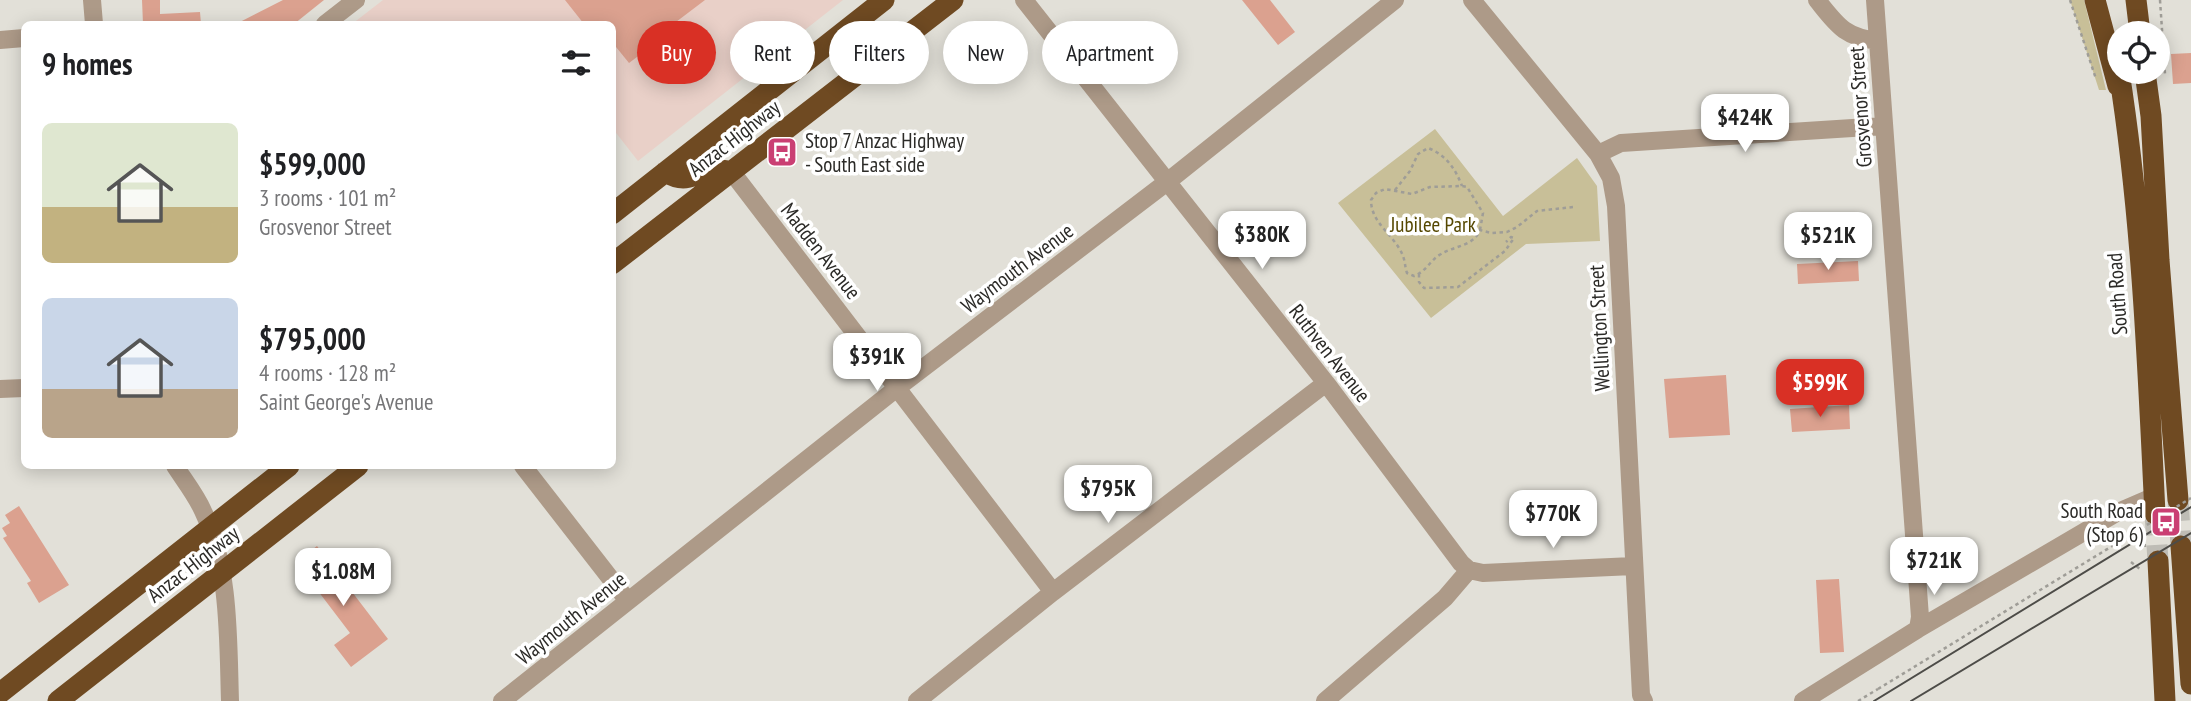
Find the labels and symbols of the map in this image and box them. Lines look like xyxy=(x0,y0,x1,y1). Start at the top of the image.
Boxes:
street label: Grosvenor Street xyxy=(1842,45,1878,168)
street label: Anzac Highway xyxy=(683,94,786,182)
pin: $424K xyxy=(1696,94,1794,154)
place label: Stop 7 Anzac Highway - South East side xyxy=(805,127,964,178)
bus stop icon: Stop 7 Anzac Highway - South East side xyxy=(765,135,799,169)
street label: Madden Avenue xyxy=(775,197,867,305)
park label: Jubilee Park xyxy=(1389,211,1476,238)
pin: $380K xyxy=(1213,212,1311,271)
pin: $521K xyxy=(1779,212,1877,272)
street label: Waymouth Avenue xyxy=(956,217,1078,319)
street label: South Road xyxy=(2101,252,2133,336)
street label: Wellington Street xyxy=(1582,264,1616,392)
street label: Ruthven Avenue xyxy=(1283,298,1377,408)
pin: $391K xyxy=(828,334,926,393)
pin: $599K xyxy=(1771,360,1869,419)
pin: $795K xyxy=(1059,466,1157,525)
pin: $770K xyxy=(1504,490,1602,550)
place label: South Road (Stop 6) xyxy=(2061,497,2143,548)
bus stop icon: South Road (Stop 6) xyxy=(2149,505,2183,539)
street label: Anzac Highway xyxy=(142,520,245,608)
pin: $721K xyxy=(1885,538,1983,597)
pin: $1.08M xyxy=(286,548,400,608)
street label: Waymouth Avenue xyxy=(511,565,631,671)

